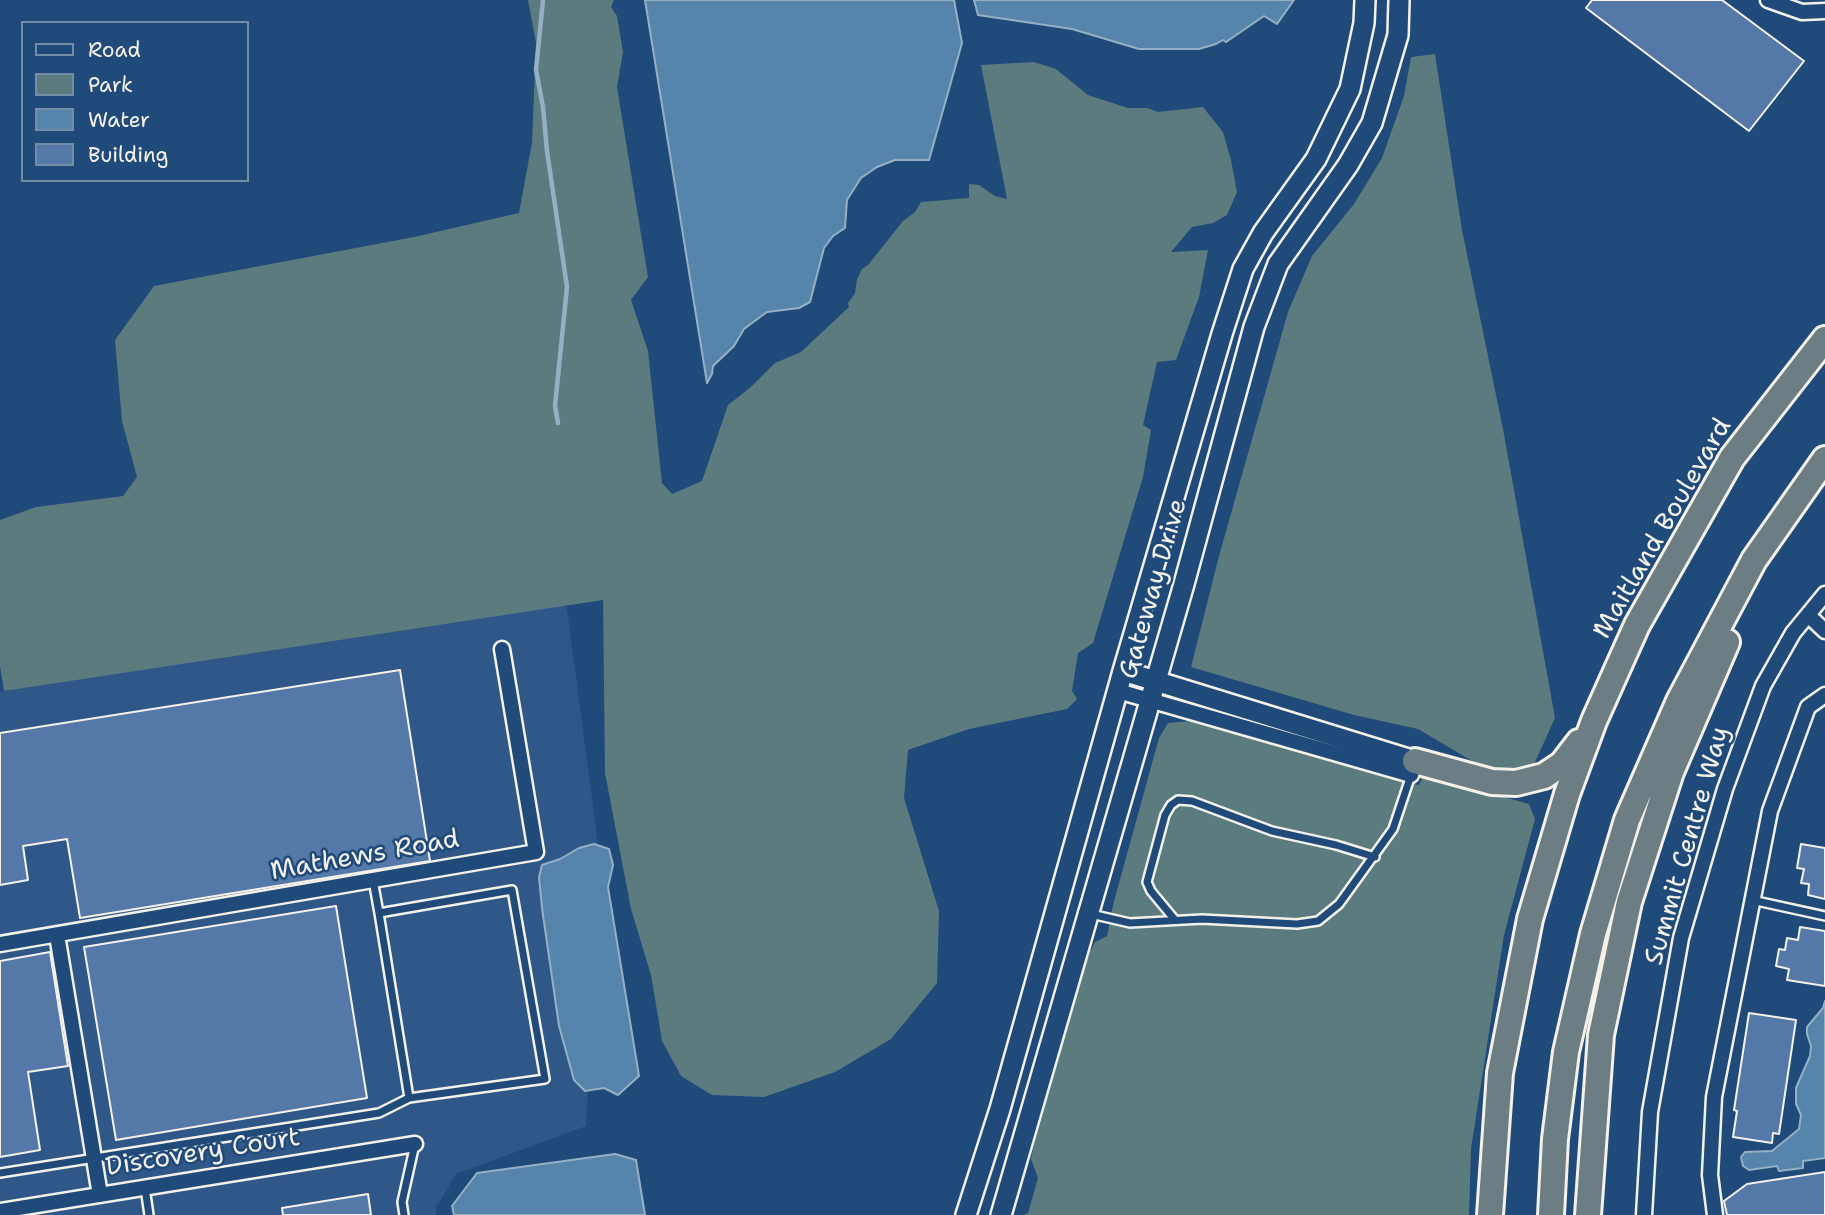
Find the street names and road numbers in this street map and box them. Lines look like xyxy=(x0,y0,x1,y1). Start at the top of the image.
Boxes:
street label: Maitland Boulevard xyxy=(1587,413,1739,645)
street label: Gateway Drive xyxy=(1113,495,1195,683)
street label: Summit Centre Way xyxy=(1639,723,1737,969)
street label: Mathews Road xyxy=(268,824,462,888)
street label: Discovery Court xyxy=(104,1122,302,1184)

